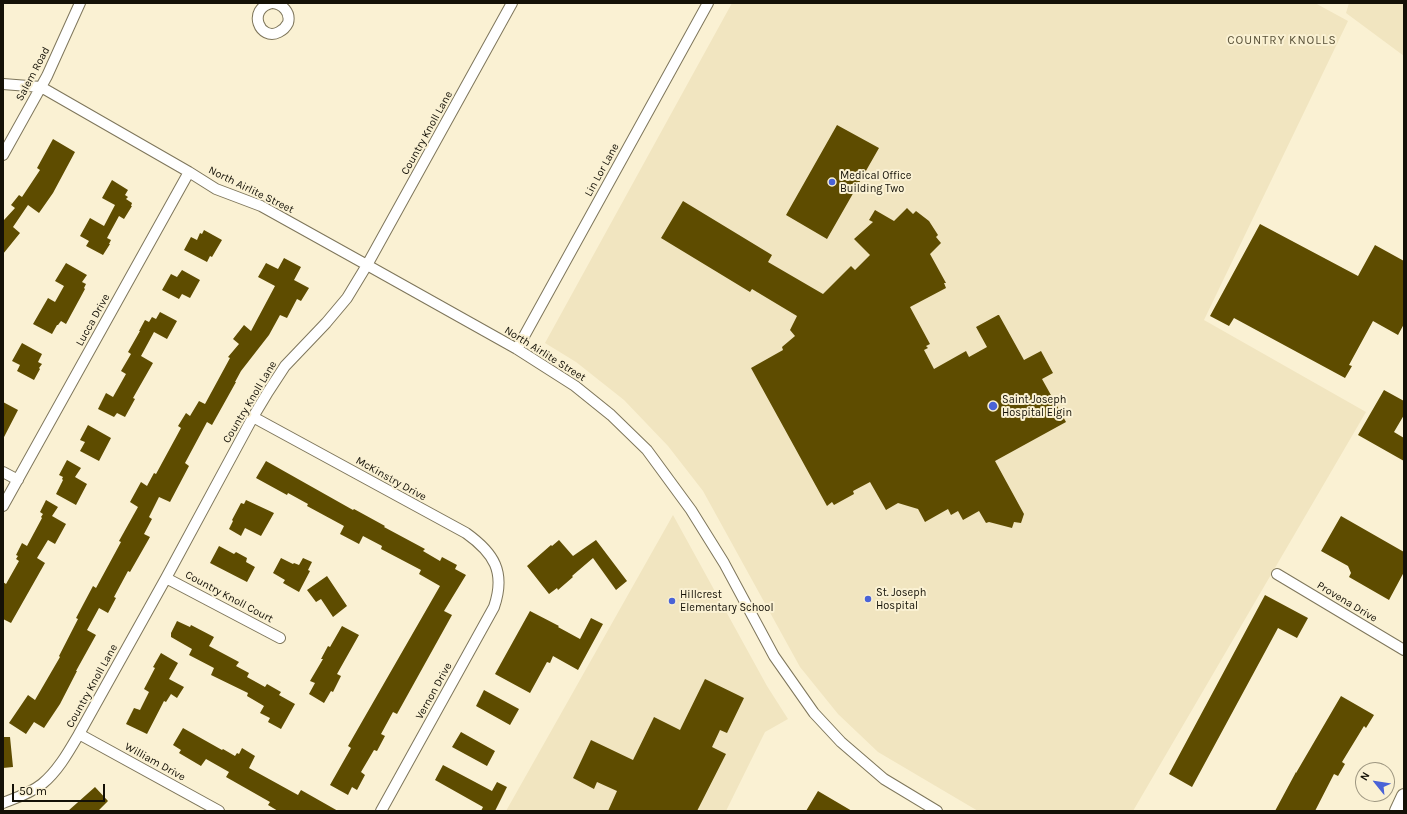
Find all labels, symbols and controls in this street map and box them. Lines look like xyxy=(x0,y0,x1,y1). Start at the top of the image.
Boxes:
district label: COUNTRY KNOLLS xyxy=(1227,34,1337,48)
street label: Salem Road xyxy=(13,45,53,103)
street label: Country Knoll Lane xyxy=(399,89,455,177)
street label: Lin Lor Lane xyxy=(582,141,622,199)
street label: North Airlite Street xyxy=(206,164,296,216)
place label: Medical Office Building Two xyxy=(840,169,911,195)
marker: Medical Office Building Two xyxy=(827,177,837,187)
street label: Lucca Drive xyxy=(73,292,113,348)
street label: North Airlite Street xyxy=(502,324,588,384)
street label: Country Knoll Lane xyxy=(220,359,280,445)
place label: Saint Joseph Hospital Elgin xyxy=(1002,393,1072,419)
marker: Saint Joseph Hospital Elgin xyxy=(987,400,999,412)
street label: McKinstry Drive xyxy=(353,454,429,504)
street label: Country Knoll Court xyxy=(183,568,275,626)
street label: Provena Drive xyxy=(1314,579,1380,625)
place label: St. Joseph Hospital xyxy=(876,586,926,612)
place label: Hillcrest Elementary School xyxy=(680,588,773,614)
marker: St. Joseph Hospital xyxy=(863,594,873,604)
marker: Hillcrest Elementary School xyxy=(667,596,677,606)
street label: Country Knoll Lane xyxy=(64,642,120,730)
street label: Vernon Drive xyxy=(413,660,455,722)
street label: William Drive xyxy=(122,740,188,784)
north arrow xyxy=(1355,762,1395,802)
text: N xyxy=(1357,770,1373,783)
scale bar xyxy=(14,776,107,802)
text: 50 m xyxy=(19,784,47,798)

